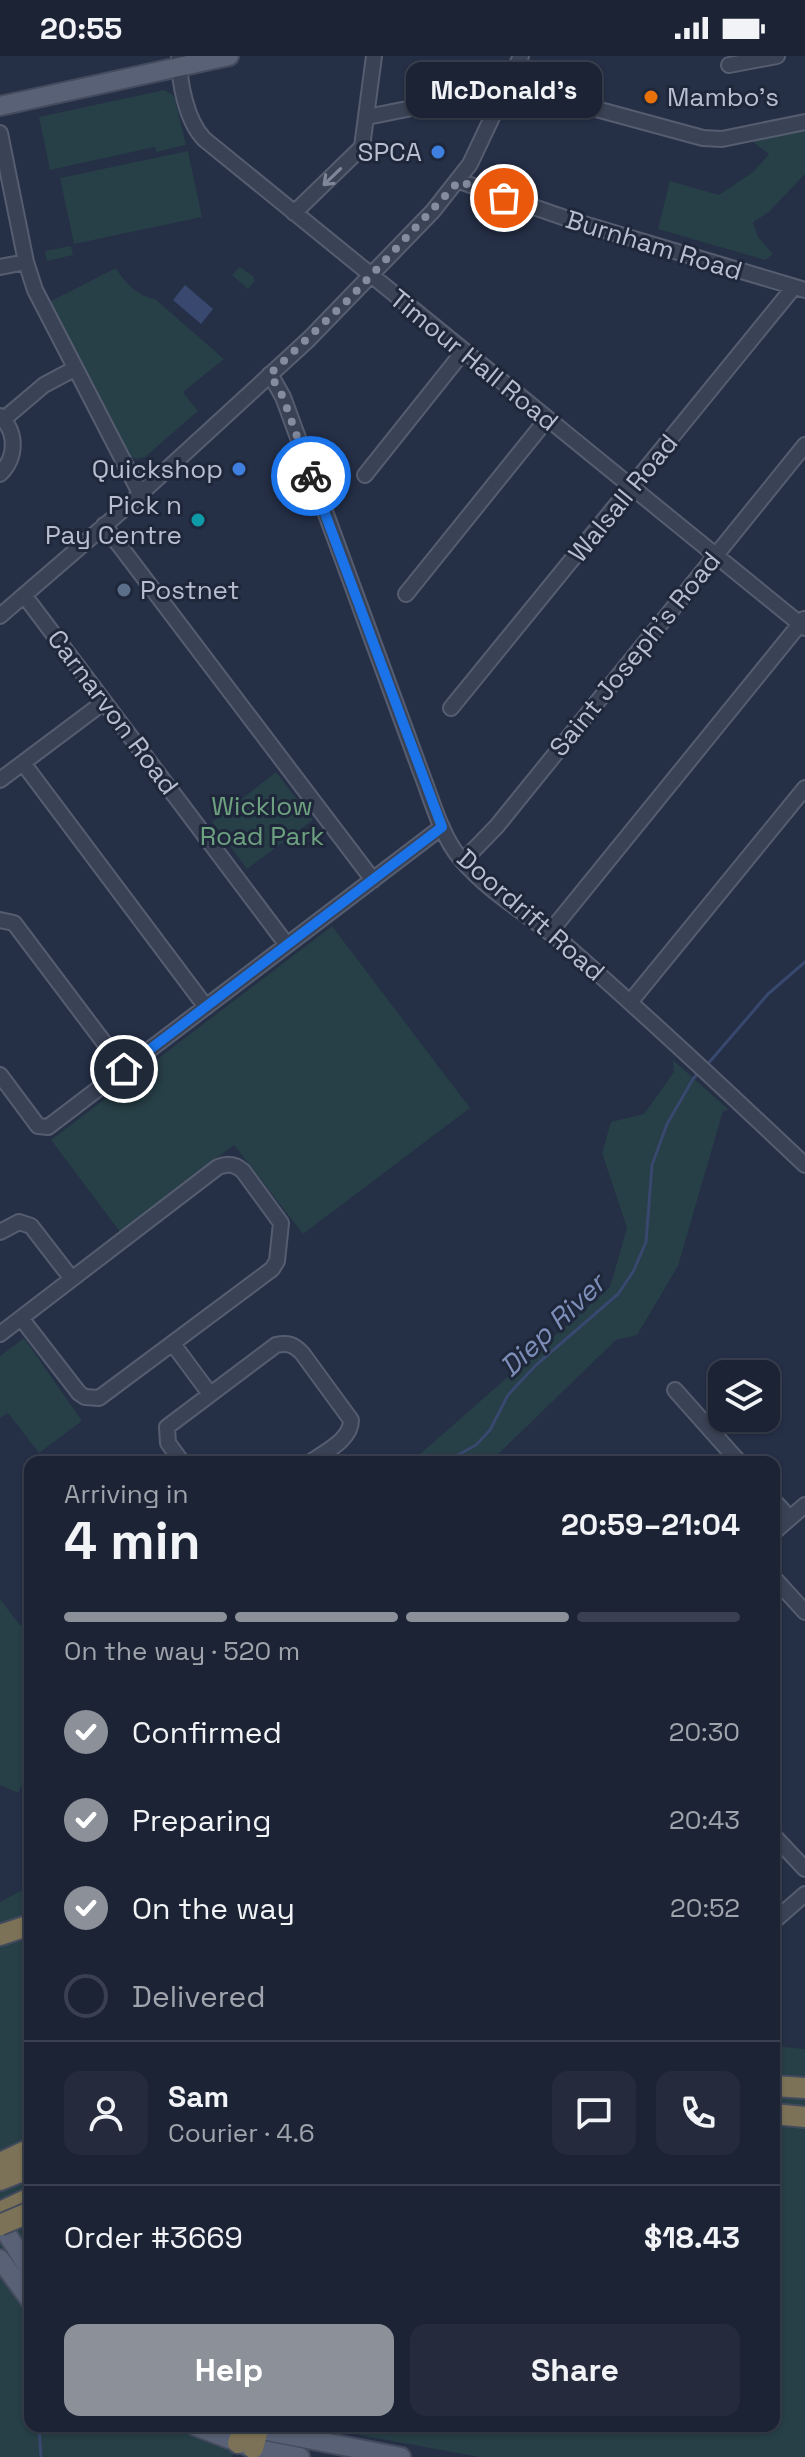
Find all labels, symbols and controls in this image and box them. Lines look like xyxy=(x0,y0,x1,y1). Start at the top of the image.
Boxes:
text: 20:55 xyxy=(40,9,122,48)
callout: McDonald's xyxy=(406,62,602,118)
text: McDonald's xyxy=(431,73,577,107)
place label: Mambo's xyxy=(667,80,779,114)
marker: Mambo's xyxy=(642,88,660,106)
place label: SPCA xyxy=(358,135,422,169)
marker: SPCA xyxy=(429,143,447,161)
pin xyxy=(470,164,538,232)
one-way arrow xyxy=(322,167,342,186)
icon: bag xyxy=(482,176,526,220)
street label: Burnham Road xyxy=(562,202,746,288)
street label: Timour Hall Road xyxy=(383,281,565,439)
street label: Walsall Road xyxy=(561,427,685,569)
courier xyxy=(271,436,351,516)
place label: Quickshop xyxy=(92,452,223,486)
icon: bike xyxy=(289,454,333,498)
marker: Quickshop xyxy=(230,460,248,478)
place label: Pick n Pay Centre xyxy=(45,488,182,552)
marker: Pick n Pay Centre xyxy=(189,511,207,529)
street label: Saint Joseph's Road xyxy=(542,545,728,763)
place label: Postnet xyxy=(140,573,239,607)
marker: Postnet xyxy=(115,581,133,599)
street label: Carnarvon Road xyxy=(40,623,186,801)
park label: Wicklow Road Park xyxy=(200,789,324,853)
street label: Doordrift Road xyxy=(450,841,612,989)
pin xyxy=(90,1035,158,1103)
icon: home xyxy=(102,1047,146,1091)
water label: Diep River xyxy=(492,1263,615,1384)
map controls xyxy=(708,1360,780,1432)
button: layers xyxy=(708,1360,780,1432)
text: Arriving in xyxy=(64,1477,188,1511)
text: 20:59–21:04 xyxy=(561,1505,740,1544)
text: 4 min xyxy=(64,1508,201,1574)
text: On the way · 520 m xyxy=(64,1634,300,1668)
icon: check xyxy=(64,1710,108,1754)
text: Confirmed xyxy=(132,1713,282,1752)
text: 20:30 xyxy=(669,1715,740,1749)
icon: check xyxy=(64,1798,108,1842)
text: Preparing xyxy=(132,1801,271,1840)
text: 20:43 xyxy=(669,1803,740,1837)
icon: check xyxy=(64,1886,108,1930)
text: On the way xyxy=(132,1889,295,1928)
text: 20:52 xyxy=(670,1891,740,1925)
text: Delivered xyxy=(132,1977,266,2016)
button: person xyxy=(64,2071,148,2155)
button: chat xyxy=(552,2071,636,2155)
button: phone xyxy=(656,2071,740,2155)
text: Sam xyxy=(168,2077,229,2116)
text: Courier · 4.6 xyxy=(168,2116,315,2150)
text: Order #3669 xyxy=(64,2218,243,2257)
text: $18.43 xyxy=(644,2218,740,2257)
button: Help xyxy=(64,2324,394,2416)
button: Share xyxy=(410,2324,740,2416)

